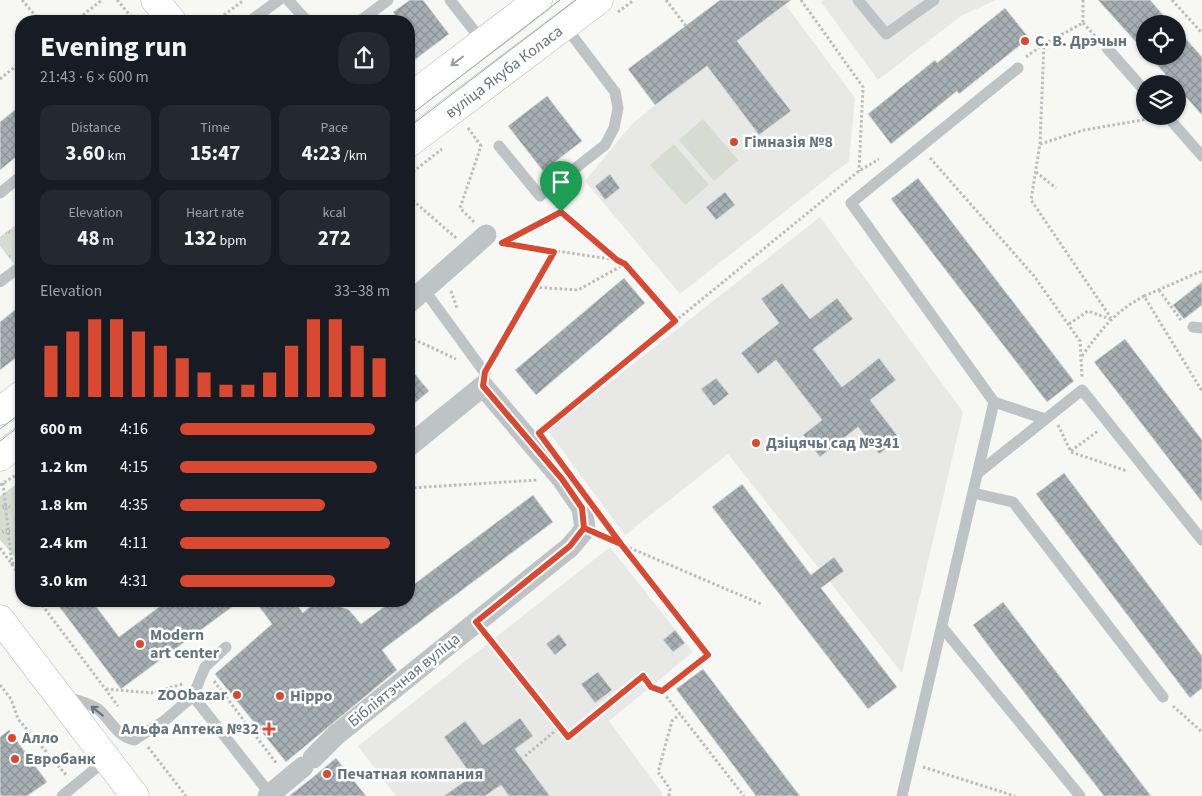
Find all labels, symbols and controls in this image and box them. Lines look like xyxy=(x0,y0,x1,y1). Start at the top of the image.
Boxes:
map controls xyxy=(1136,15,1186,125)
button: locate xyxy=(1136,15,1186,65)
street label: вуліца Якуба Коласа xyxy=(441,20,567,124)
text: Evening run xyxy=(40,27,187,67)
place label: С. В. Дрэчын xyxy=(1035,30,1127,52)
button: share xyxy=(338,32,390,84)
marker: С. В. Дрэчын xyxy=(1019,35,1031,47)
one-way arrow xyxy=(451,56,464,67)
text: 21:43 · 6 × 600 m xyxy=(40,66,149,88)
button: layers xyxy=(1136,75,1186,125)
text: Distance xyxy=(71,118,121,138)
text: Time xyxy=(200,118,230,138)
text: Pace xyxy=(321,118,348,138)
place label: Гімназія №8 xyxy=(744,131,833,153)
marker: Гімназія №8 xyxy=(728,136,740,148)
text: 3.60 xyxy=(65,138,105,168)
text: 15:47 xyxy=(190,138,240,168)
text: 4:23 xyxy=(301,138,341,168)
text: km xyxy=(105,146,126,166)
text: /km xyxy=(341,146,367,166)
pin xyxy=(540,161,582,212)
icon: arrive xyxy=(547,168,575,196)
text: Elevation xyxy=(68,203,123,223)
text: Heart rate xyxy=(186,203,244,223)
text: kcal xyxy=(323,203,346,223)
text: 48 xyxy=(77,223,100,253)
text: 132 xyxy=(183,223,217,253)
text: 272 xyxy=(318,223,351,253)
text: m xyxy=(100,231,114,251)
text: bpm xyxy=(217,231,247,251)
text: Elevation xyxy=(40,280,102,302)
text: 33–38 m xyxy=(334,280,390,302)
text: 600 m xyxy=(40,418,82,440)
text: 4:16 xyxy=(120,418,148,440)
place label: Дзіцячы сад №341 xyxy=(766,432,900,454)
marker: Дзіцячы сад №341 xyxy=(750,437,762,449)
text: 1.2 km xyxy=(40,456,87,478)
text: 4:15 xyxy=(120,456,148,478)
text: 1.8 km xyxy=(40,494,87,516)
text: 4:35 xyxy=(120,494,148,516)
text: 2.4 km xyxy=(40,532,87,554)
text: 4:11 xyxy=(120,532,148,554)
text: 3.0 km xyxy=(40,570,87,592)
text: 4:31 xyxy=(120,570,148,592)
place label: Modern art center xyxy=(150,624,220,664)
street label: Бібліятэчная вуліца xyxy=(343,628,465,732)
marker: Modern art center xyxy=(134,638,146,650)
place label: ZOObazar xyxy=(157,684,228,706)
place label: Hippo xyxy=(290,685,333,707)
marker: ZOObazar xyxy=(231,689,243,701)
marker: Hippo xyxy=(274,690,286,702)
one-way arrow xyxy=(91,706,104,717)
place label: Альфа Аптека №32 xyxy=(120,718,259,740)
marker: Альфа Аптека №32 xyxy=(263,723,275,735)
place label: Алло xyxy=(21,727,59,749)
marker: Алло xyxy=(6,732,18,744)
place label: Евробанк xyxy=(25,748,96,770)
marker: Евробанк xyxy=(9,753,21,765)
place label: Печатная компания xyxy=(337,763,483,785)
marker: Печатная компания xyxy=(321,768,333,780)

